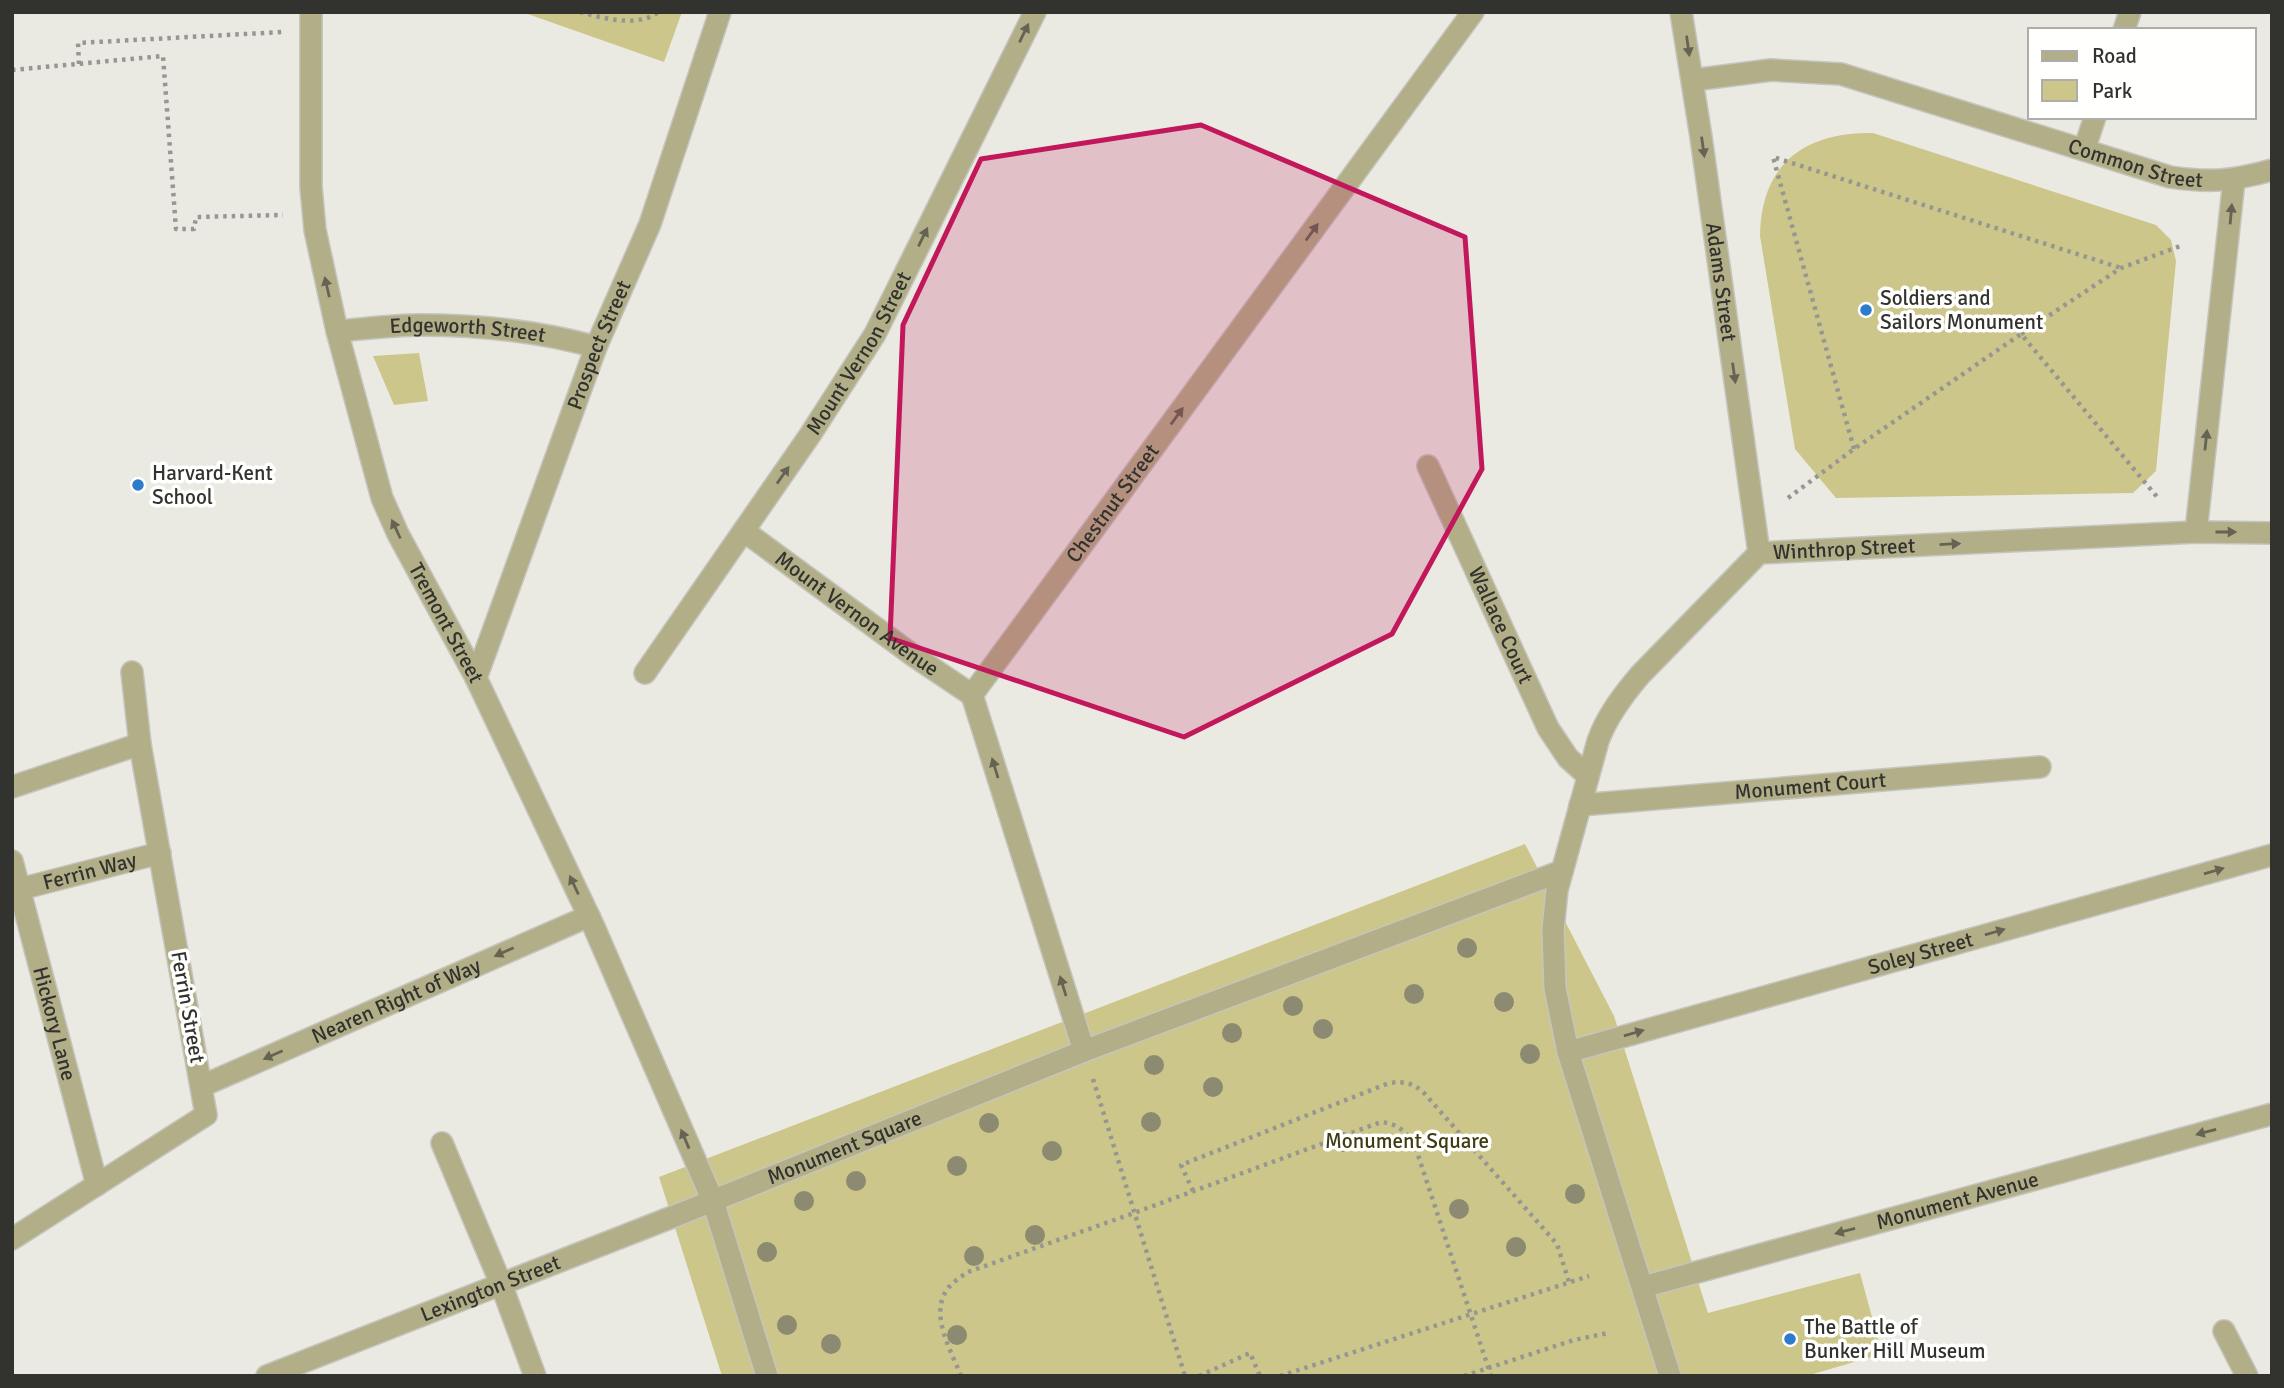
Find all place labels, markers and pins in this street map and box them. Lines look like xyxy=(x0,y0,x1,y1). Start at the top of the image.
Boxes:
place label: Soldiers and Sailors Monument xyxy=(1880,285,2043,335)
marker: Soldiers and Sailors Monument xyxy=(1858,302,1874,318)
place label: Harvard-Kent School xyxy=(152,460,273,510)
marker: Harvard-Kent School xyxy=(130,477,146,493)
place label: The Battle of Bunker Hill Museum xyxy=(1804,1314,1986,1364)
marker: The Battle of Bunker Hill Museum xyxy=(1782,1331,1798,1347)

